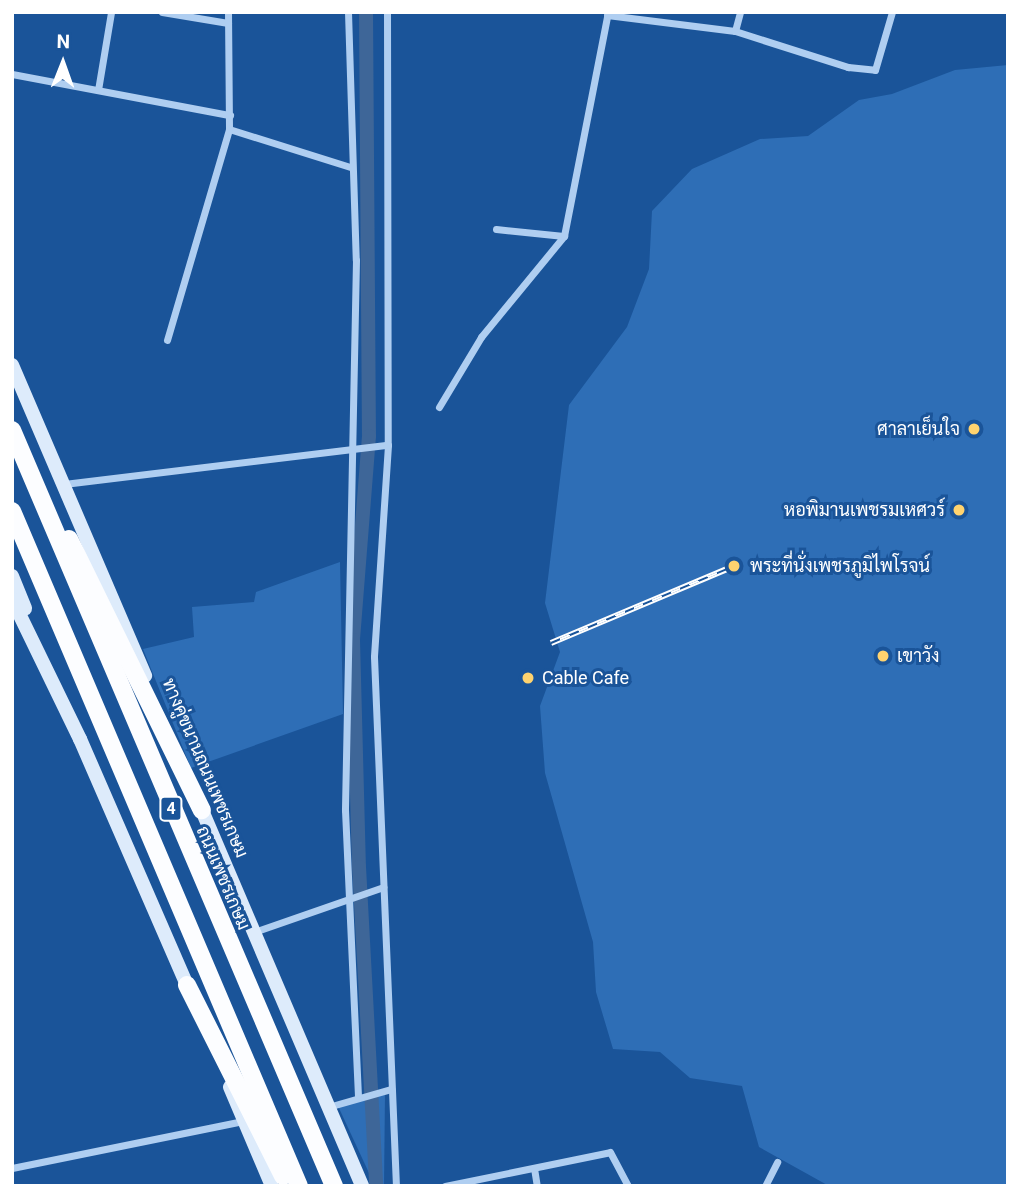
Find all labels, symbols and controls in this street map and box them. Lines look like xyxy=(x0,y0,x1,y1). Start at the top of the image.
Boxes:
north arrow xyxy=(28,28,98,98)
text: N xyxy=(56,30,70,53)
place label: ศาลาเย็นใจ xyxy=(877,418,960,440)
marker: ศาลาเย็นใจ xyxy=(966,421,982,437)
place label: หอพิมานเพชรมเหศวร์ xyxy=(784,499,945,521)
marker: หอพิมานเพชรมเหศวร์ xyxy=(951,502,967,518)
place label: พระที่นั่งเพชรภูมิไพโรจน์ xyxy=(750,555,930,577)
marker: พระที่นั่งเพชรภูมิไพโรจน์ xyxy=(724,556,744,576)
place label: เขาวัง xyxy=(897,645,939,667)
marker: เขาวัง xyxy=(875,648,891,664)
place label: Cable Cafe xyxy=(542,667,629,689)
marker: Cable Cafe xyxy=(520,670,536,686)
street label: ทางคู่ขนานถนนเพชรเกษม xyxy=(157,675,253,861)
road number: 4 xyxy=(159,796,183,822)
street label: ถนนเพชรเกษม xyxy=(191,823,255,933)

